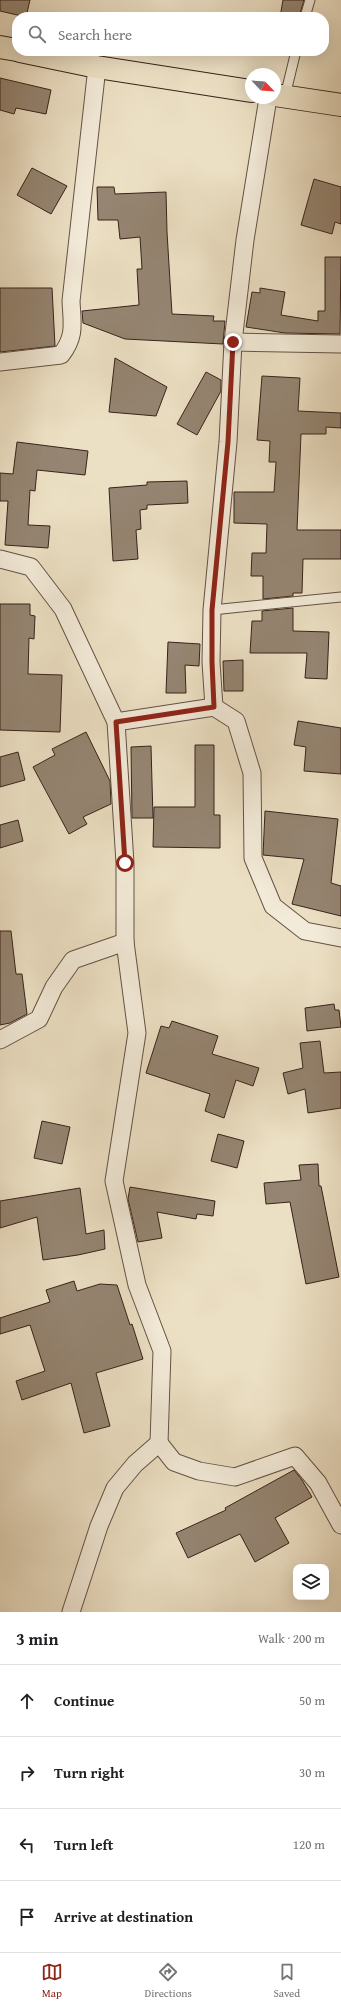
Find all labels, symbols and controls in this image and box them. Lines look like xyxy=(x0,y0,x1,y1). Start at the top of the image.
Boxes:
search box xyxy=(12,12,329,56)
icon: search xyxy=(26,23,48,45)
text: Search here xyxy=(58,24,132,45)
north arrow xyxy=(245,68,281,104)
route end xyxy=(224,333,242,351)
route start xyxy=(116,854,134,872)
map controls xyxy=(293,1564,329,1600)
button: layers xyxy=(293,1564,329,1600)
text: 3 min xyxy=(16,1626,58,1651)
text: Walk · 200 m xyxy=(258,1629,325,1648)
icon: ahead xyxy=(16,1690,38,1712)
text: Continue xyxy=(54,1690,115,1711)
text: 50 m xyxy=(299,1691,325,1710)
icon: right xyxy=(16,1762,38,1784)
text: Turn right xyxy=(54,1762,125,1783)
text: 30 m xyxy=(299,1763,325,1782)
icon: left xyxy=(16,1834,38,1856)
text: Turn left xyxy=(54,1834,113,1855)
text: 120 m xyxy=(293,1835,325,1854)
icon: arrive xyxy=(16,1906,38,1928)
text: Arrive at destination xyxy=(54,1906,193,1927)
tab: Map xyxy=(41,1961,63,2001)
tab: Directions xyxy=(145,1961,192,2001)
tab: Saved xyxy=(273,1961,300,2001)

